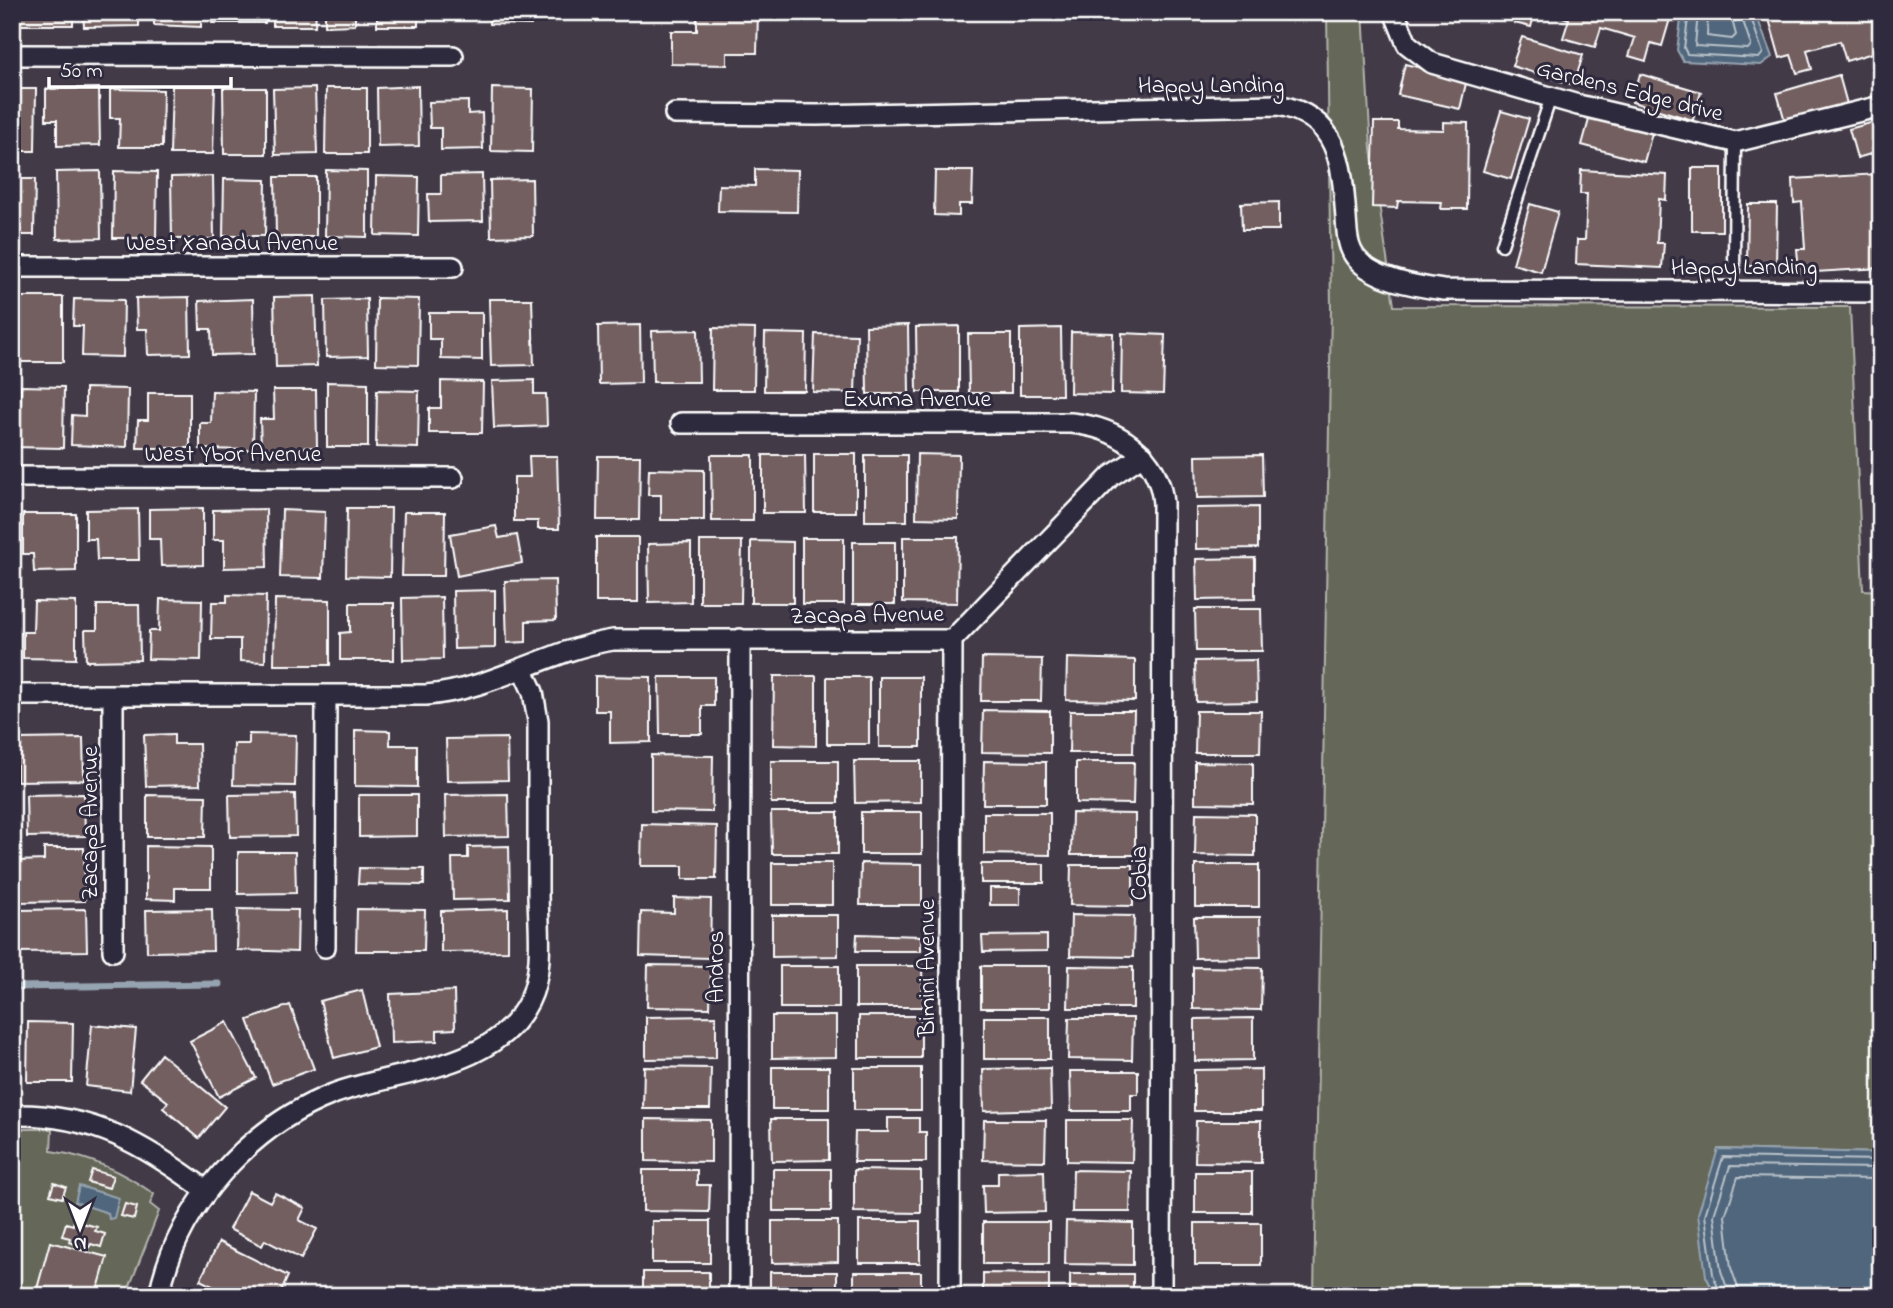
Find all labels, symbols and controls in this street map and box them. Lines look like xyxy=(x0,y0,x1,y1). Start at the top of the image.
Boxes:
scale bar xyxy=(49,46,231,90)
street label: Gardens Edge drive xyxy=(1532,52,1727,133)
text: 50 m xyxy=(60,57,103,87)
street label: Happy Landing xyxy=(1138,69,1284,105)
street label: West Xanadu Avenue xyxy=(126,227,338,262)
street label: Happy Landing xyxy=(1671,251,1817,287)
street label: Exuma Avenue xyxy=(843,383,991,418)
street label: West Ybor Avenue xyxy=(145,438,322,473)
street label: Zacapa Avenue xyxy=(790,598,945,635)
street label: Zacapa Avenue xyxy=(74,746,109,900)
street label: Cobia xyxy=(1123,846,1158,900)
street label: Bimini Avenue xyxy=(911,899,946,1038)
street label: Andros xyxy=(700,931,735,1003)
north arrow xyxy=(46,1192,116,1262)
text: N xyxy=(73,1229,86,1256)

